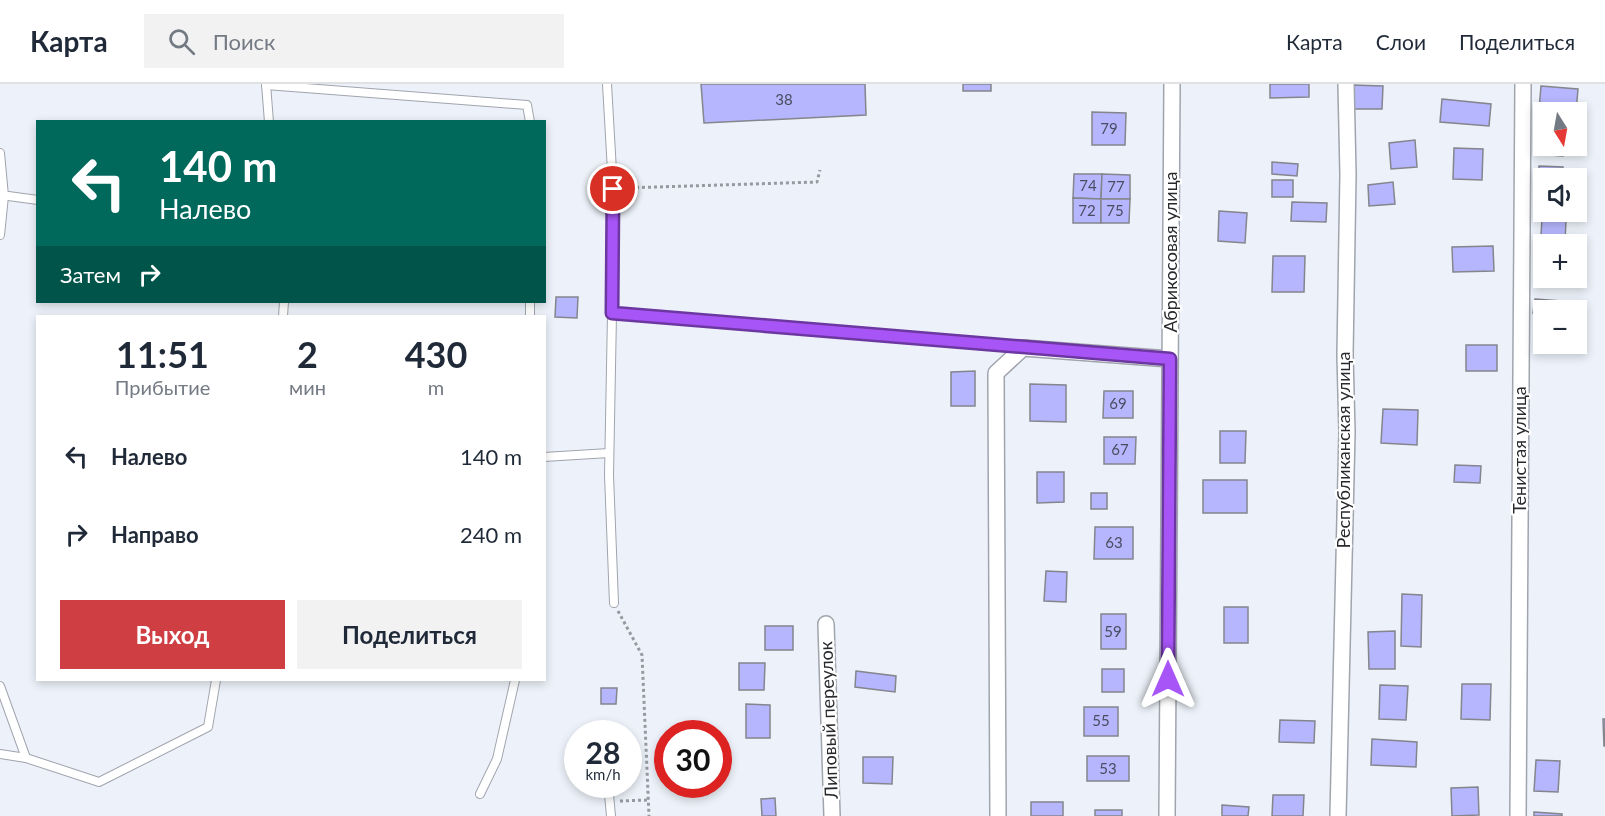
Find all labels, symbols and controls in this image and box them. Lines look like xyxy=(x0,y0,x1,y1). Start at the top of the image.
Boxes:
search box xyxy=(144,14,564,68)
text: Карта xyxy=(30,24,108,58)
icon: search xyxy=(165,25,198,58)
text: Поиск xyxy=(213,28,276,55)
text: Карта xyxy=(1286,29,1343,54)
text: Слои xyxy=(1376,29,1426,54)
text: Поделиться xyxy=(1459,29,1575,54)
house number: 38 xyxy=(775,90,793,108)
north arrow xyxy=(1533,102,1587,156)
map controls xyxy=(1533,102,1587,354)
house number: 79 xyxy=(1100,119,1118,137)
text: 140 m xyxy=(159,141,277,191)
icon: left xyxy=(60,144,138,222)
pin xyxy=(587,163,638,214)
button: sound xyxy=(1533,168,1587,222)
street label: Абрикосовая улица xyxy=(1159,171,1181,333)
icon: arrive xyxy=(596,172,629,205)
house number: 74 xyxy=(1079,176,1097,194)
house number: 77 xyxy=(1107,177,1125,195)
text: Налево xyxy=(159,192,251,225)
house number: 72 xyxy=(1078,201,1096,219)
house number: 75 xyxy=(1106,201,1124,219)
button: + xyxy=(1533,234,1587,288)
icon: right xyxy=(133,258,166,291)
text: Затем xyxy=(60,261,121,288)
button: − xyxy=(1533,300,1587,354)
text: 11:51 xyxy=(116,332,209,376)
text: 2 xyxy=(297,332,318,376)
text: 430 xyxy=(405,332,467,376)
street label: Республиканская улица xyxy=(1332,352,1354,548)
text: Прибытие xyxy=(115,375,210,399)
text: мин xyxy=(289,375,326,399)
text: m xyxy=(428,375,444,399)
street label: Тенистая улица xyxy=(1508,386,1530,514)
house number: 69 xyxy=(1109,394,1127,412)
icon: left xyxy=(60,440,93,473)
house number: 67 xyxy=(1111,440,1129,458)
text: Налево xyxy=(111,443,187,470)
text: 140 m xyxy=(460,443,522,470)
icon: right xyxy=(60,518,93,551)
text: Направо xyxy=(111,521,199,548)
text: 240 m xyxy=(460,521,522,548)
house number: 63 xyxy=(1105,533,1123,551)
button: Выход xyxy=(60,600,285,669)
button: Поделиться xyxy=(297,600,522,669)
house number: 59 xyxy=(1104,622,1122,640)
street label: Липовый переулок xyxy=(814,640,842,800)
position arrow xyxy=(1136,647,1200,711)
house number: 55 xyxy=(1092,711,1110,729)
speed limit sign: 30 xyxy=(654,720,732,798)
text: 28 xyxy=(586,734,620,770)
house number: 53 xyxy=(1099,759,1117,777)
text: km/h xyxy=(585,765,621,783)

